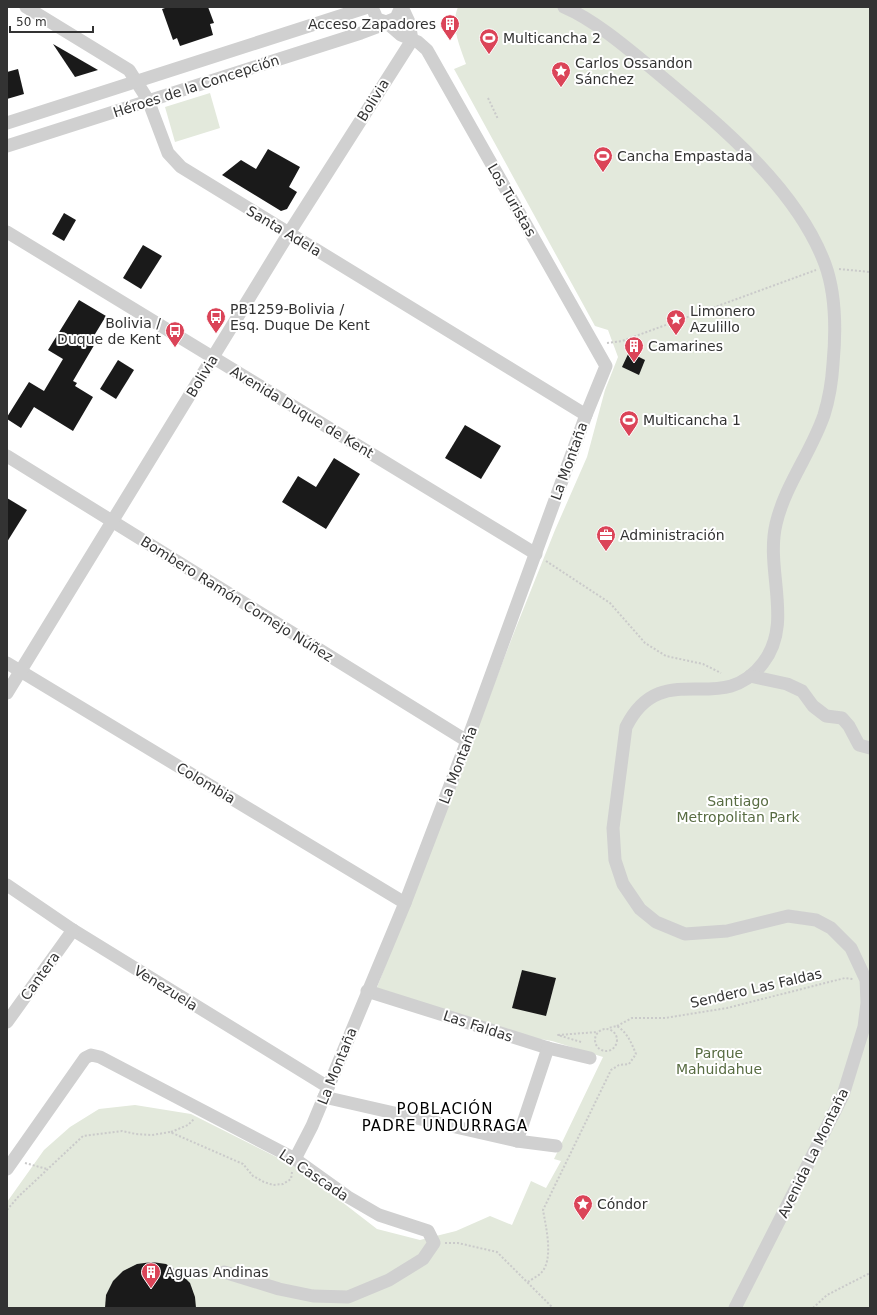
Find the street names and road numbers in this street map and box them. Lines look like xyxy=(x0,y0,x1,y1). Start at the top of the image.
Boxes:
street label: Héroes de la Concepción xyxy=(111,52,281,120)
street label: Bolivia xyxy=(354,76,392,124)
street label: Los Turistas xyxy=(485,161,539,239)
street label: Santa Adela xyxy=(244,202,324,260)
street label: Bolivia xyxy=(183,352,221,400)
street label: Avenida Duque de Kent xyxy=(227,363,377,461)
street label: La Montaña xyxy=(547,420,591,502)
street label: Bombero Ramón Cornejo Núñez xyxy=(138,533,336,665)
street label: La Montaña xyxy=(436,724,480,806)
street label: Colombia xyxy=(174,759,238,807)
street label: Cantera xyxy=(17,949,63,1003)
street label: Venezuela xyxy=(131,962,201,1014)
street label: Sendero Las Faldas xyxy=(689,965,823,1011)
street label: Las Faldas xyxy=(441,1007,515,1045)
street label: La Montaña xyxy=(314,1025,360,1107)
street label: Avenida La Montaña xyxy=(775,1086,851,1220)
street label: La Cascada xyxy=(276,1146,352,1204)

